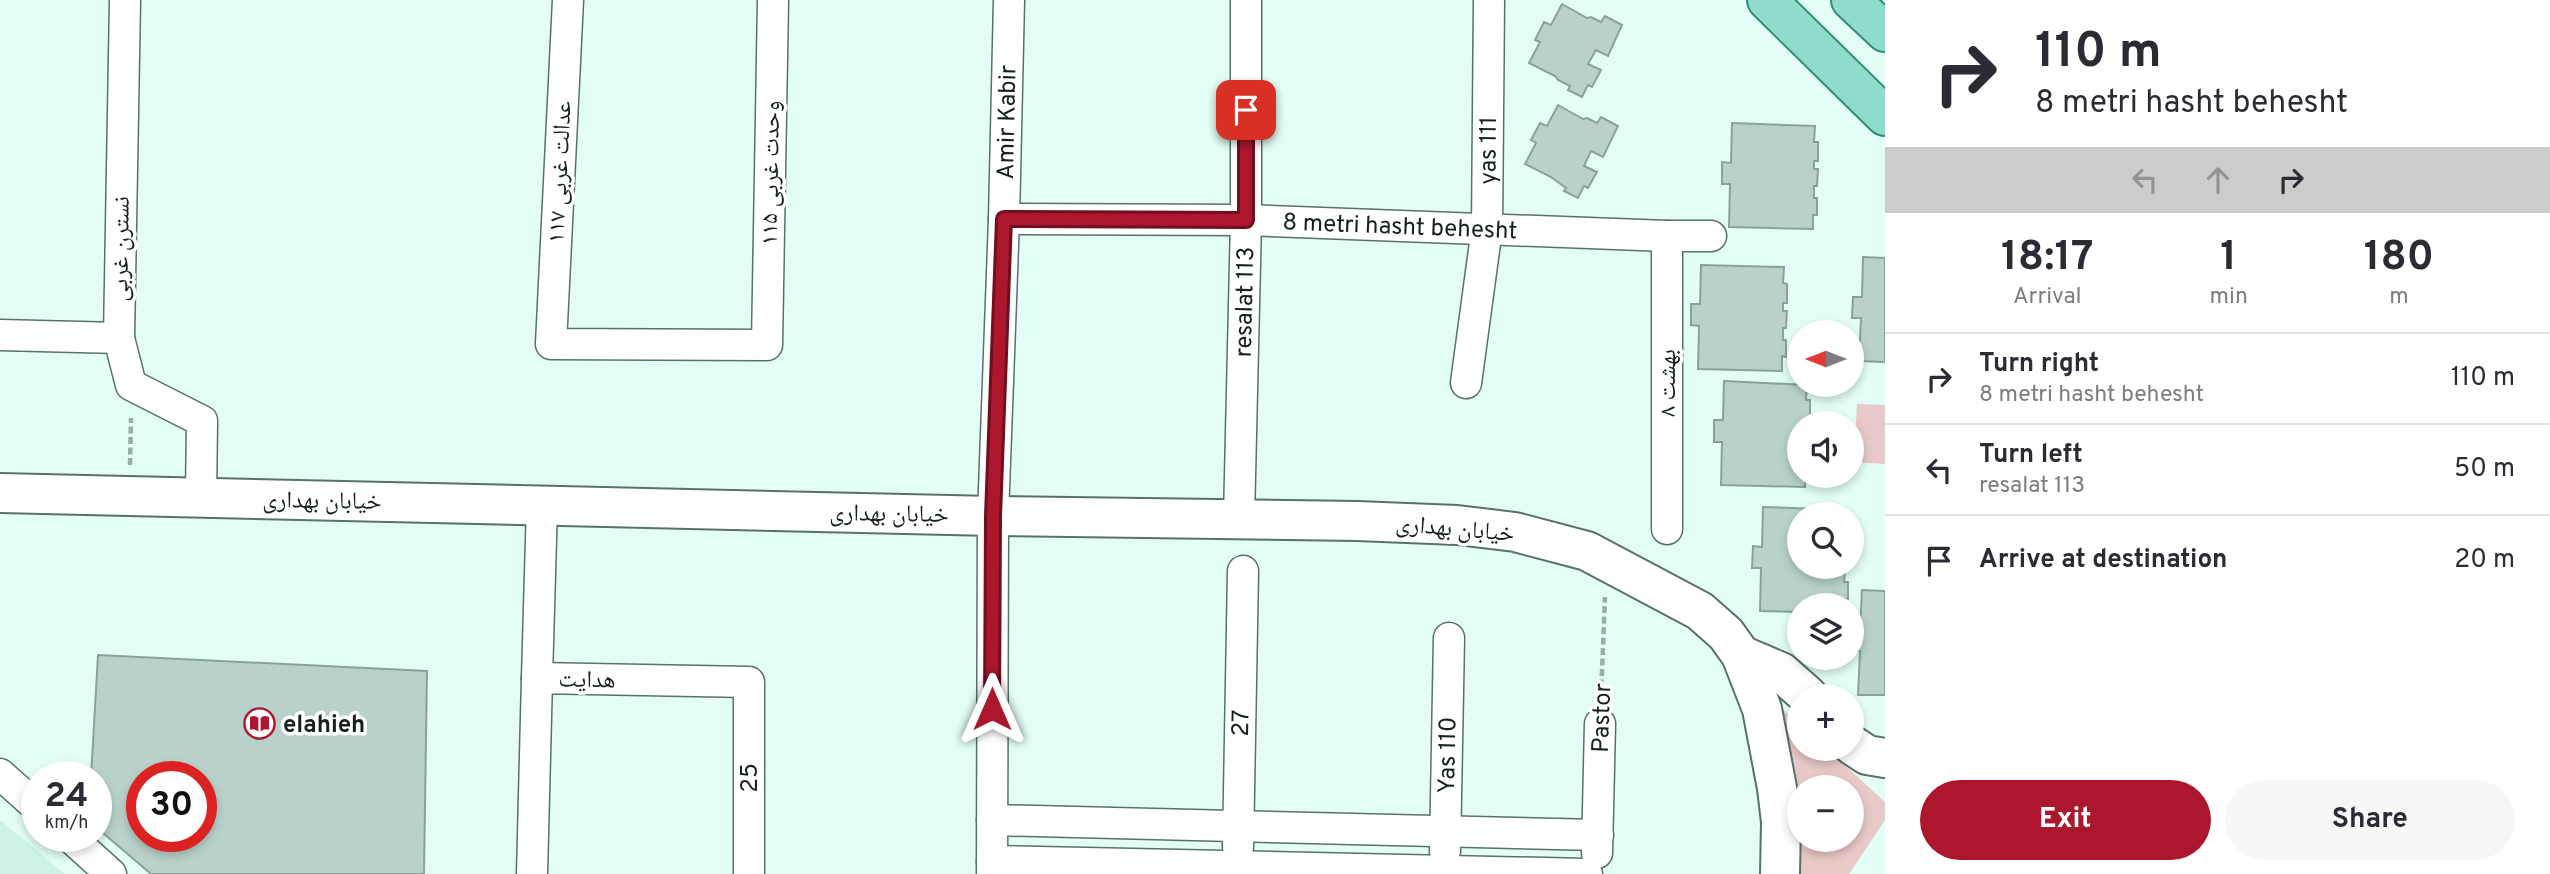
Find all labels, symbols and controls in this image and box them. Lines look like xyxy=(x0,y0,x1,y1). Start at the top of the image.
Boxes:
text: 110 m xyxy=(2035,23,2162,85)
icon: right xyxy=(1920,28,2011,119)
street label: Amir Kabir xyxy=(992,65,1025,180)
pin xyxy=(1216,80,1276,140)
text: 8 metri hasht behesht xyxy=(2035,84,2348,124)
icon: arrive xyxy=(1227,91,1265,129)
street label: ۱۱۷ عدالت غربی xyxy=(542,100,580,244)
street label: ۱۱۵ وحدت غربی xyxy=(756,100,788,246)
street label: yas 111 xyxy=(1474,116,1505,185)
icon: left xyxy=(2126,161,2164,199)
icon: ahead xyxy=(2199,161,2237,199)
icon: right xyxy=(2272,161,2310,199)
street label: نسترن غربی xyxy=(106,196,138,302)
street label: 8 metri hasht behesht xyxy=(1282,208,1518,247)
text: 18:17 xyxy=(2001,232,2094,285)
text: 1 xyxy=(2220,232,2237,285)
text: 180 xyxy=(2364,232,2434,285)
street label: resalat 113 xyxy=(1230,246,1262,358)
text: Arrival xyxy=(2013,283,2082,312)
text: min xyxy=(2210,283,2248,312)
text: m xyxy=(2389,283,2409,312)
north arrow xyxy=(1787,320,1864,397)
map controls xyxy=(1787,320,1864,852)
text: Turn right xyxy=(1979,348,2099,381)
street label: ۸ بهشت xyxy=(1654,349,1684,417)
icon: right xyxy=(1920,360,1958,398)
text: 110 m xyxy=(2451,362,2515,395)
text: 8 metri hasht behesht xyxy=(1979,381,2204,410)
button: sound xyxy=(1787,411,1864,488)
text: Turn left xyxy=(1979,439,2083,472)
icon: left xyxy=(1920,451,1958,489)
text: 50 m xyxy=(2454,453,2515,486)
text: resalat 113 xyxy=(1979,472,2085,501)
street label: خیابان بهداری xyxy=(262,486,382,518)
street label: خیابان بهداری xyxy=(829,499,949,531)
button: search xyxy=(1787,502,1864,579)
street label: خیابان بهداری xyxy=(1394,510,1516,550)
icon: arrive xyxy=(1920,542,1958,580)
text: Arrive at destination xyxy=(1979,544,2227,577)
text: 20 m xyxy=(2454,544,2515,577)
button: layers xyxy=(1787,593,1864,670)
street label: هدایت xyxy=(558,666,616,696)
position arrow xyxy=(955,672,1029,746)
street label: Pastor xyxy=(1587,683,1619,753)
button: + xyxy=(1787,684,1864,761)
library icon: elahieh xyxy=(243,707,277,741)
street label: 27 xyxy=(1227,709,1257,737)
place label: elahieh xyxy=(283,711,365,741)
street label: Yas 110 xyxy=(1433,716,1465,794)
speed limit sign: 30 xyxy=(126,761,217,852)
street label: 25 xyxy=(736,763,766,793)
text: 24 xyxy=(45,775,88,819)
button: − xyxy=(1787,775,1864,852)
button: Exit xyxy=(1920,780,2211,860)
button: Share xyxy=(2225,780,2515,860)
text: km/h xyxy=(45,812,88,835)

